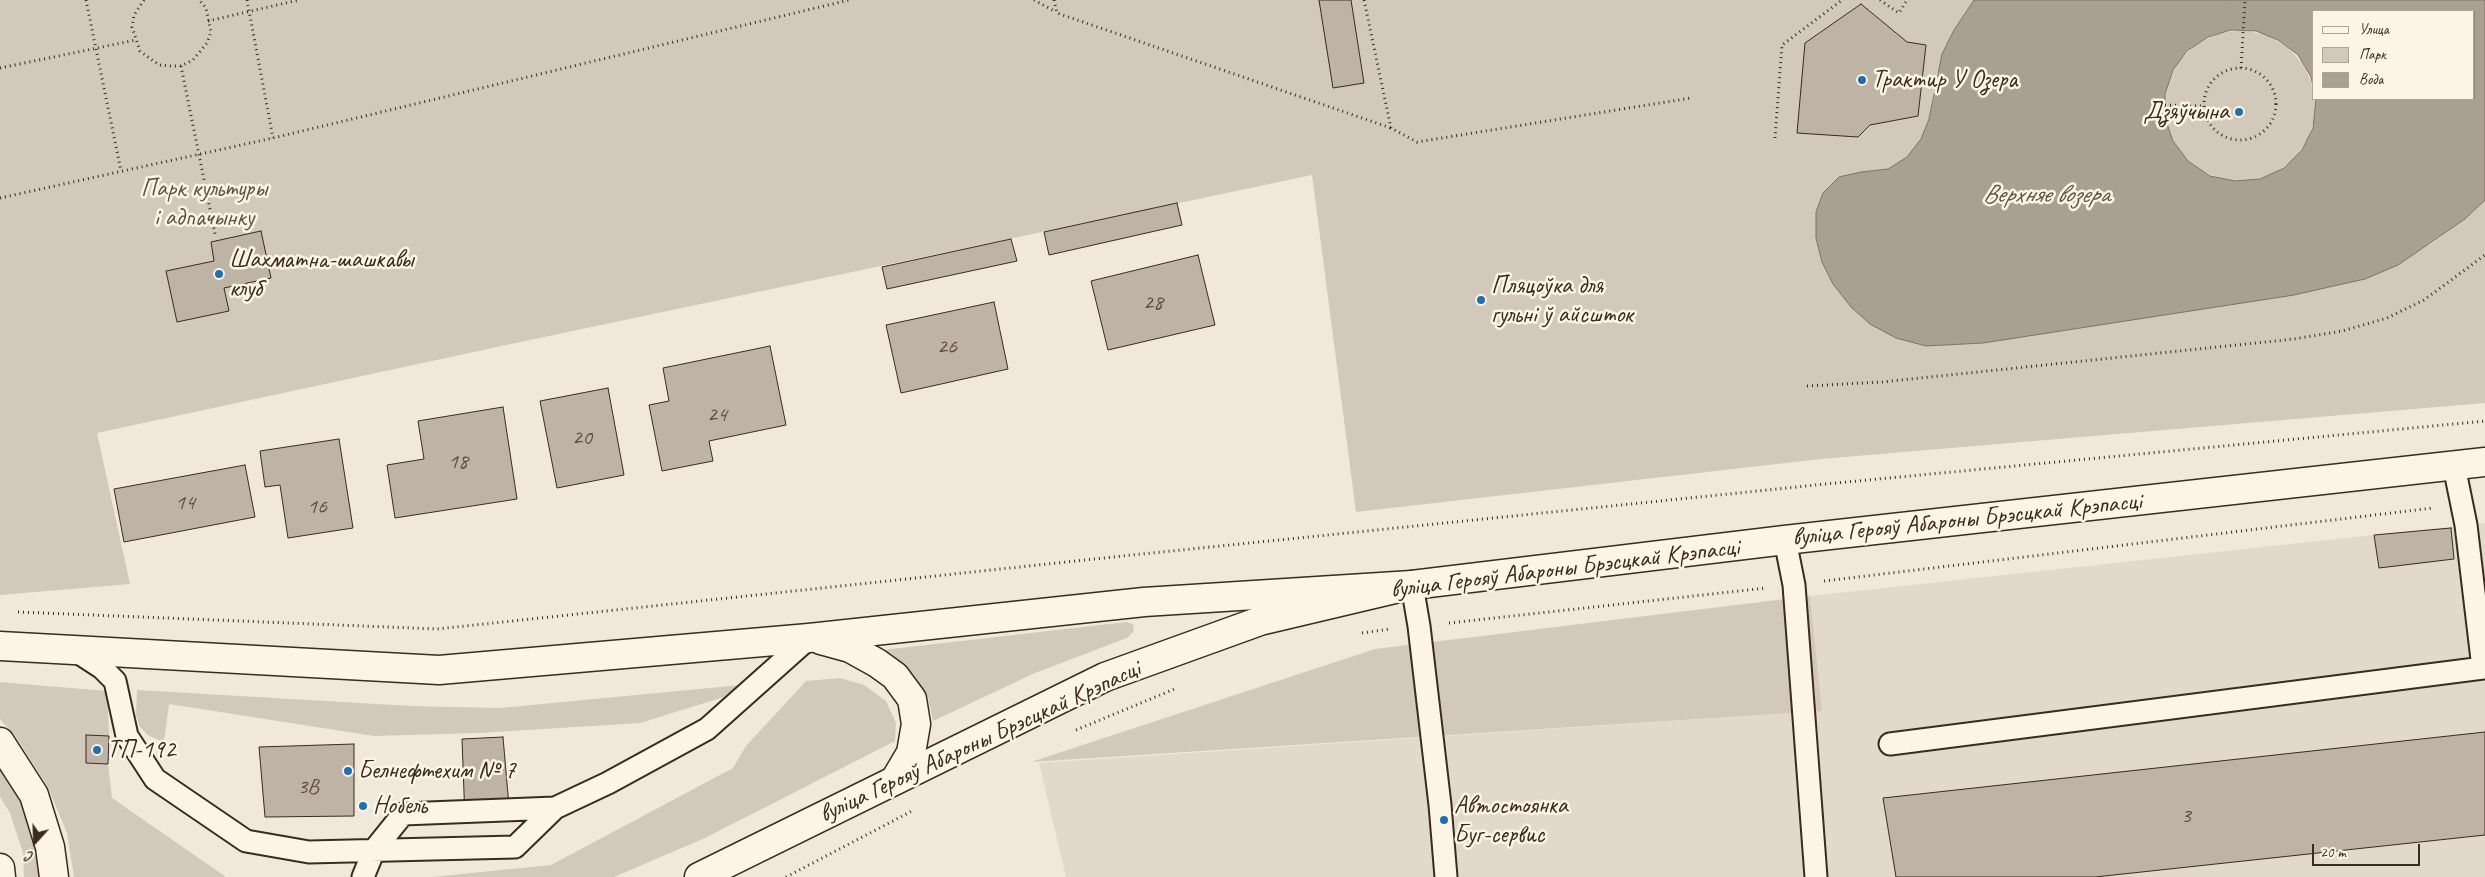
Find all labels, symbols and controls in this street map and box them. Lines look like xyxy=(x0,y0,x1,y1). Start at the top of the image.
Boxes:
legend xyxy=(2312,10,2475,100)
text: Улица xyxy=(2359,20,2389,39)
text: Парк xyxy=(2359,45,2386,64)
place label: Трактир У Озера xyxy=(1872,65,2017,95)
text: Вода xyxy=(2359,70,2383,89)
marker: Трактир У Озера xyxy=(1856,74,1868,86)
place label: Дзяўчына xyxy=(2143,97,2229,127)
marker: Дзяўчына xyxy=(2233,106,2245,118)
park label: Парк культуры і адпачынку xyxy=(141,174,267,233)
water label: Верхняе возера xyxy=(1982,179,2110,211)
place label: Шахматна-шашкавы клуб xyxy=(229,245,413,304)
marker: Шахматна-шашкавы клуб xyxy=(213,268,225,280)
place label: Пляцоўка для гульні ў айсшток xyxy=(1491,271,1633,330)
house number: 28 xyxy=(1143,290,1163,316)
marker: Пляцоўка для гульні ў айсшток xyxy=(1475,294,1487,306)
house number: 26 xyxy=(937,334,957,360)
house number: 24 xyxy=(707,402,727,428)
house number: 20 xyxy=(572,425,592,451)
house number: 18 xyxy=(448,449,468,475)
street label: вуліца Герояў Абароны Брэсцкай Крэпасці xyxy=(1791,487,2143,553)
house number: 14 xyxy=(175,490,195,516)
house number: 16 xyxy=(307,494,327,520)
street label: вуліца Герояў Абароны Брэсцкай Крэпасці xyxy=(1389,533,1741,605)
street label: вуліца Герояў Абароны Брэсцкай Крэпасці xyxy=(815,654,1145,830)
place label: ТП-192 xyxy=(107,735,175,765)
marker: ТП-192 xyxy=(91,744,103,756)
place label: Белнефтехим № 7 xyxy=(358,756,516,786)
marker: Белнефтехим № 7 xyxy=(342,765,354,777)
house number: 3В xyxy=(297,774,319,800)
place label: Нобель xyxy=(373,791,427,821)
place label: Автостоянка Буг-сервис xyxy=(1454,791,1568,850)
marker: Нобель xyxy=(357,800,369,812)
house number: 3 xyxy=(2181,803,2191,829)
marker: Автостоянка Буг-сервис xyxy=(1438,814,1450,826)
north arrow xyxy=(10,817,60,867)
scale bar xyxy=(2315,834,2422,866)
text: 20 m xyxy=(2320,843,2346,862)
text: С xyxy=(24,847,36,866)

